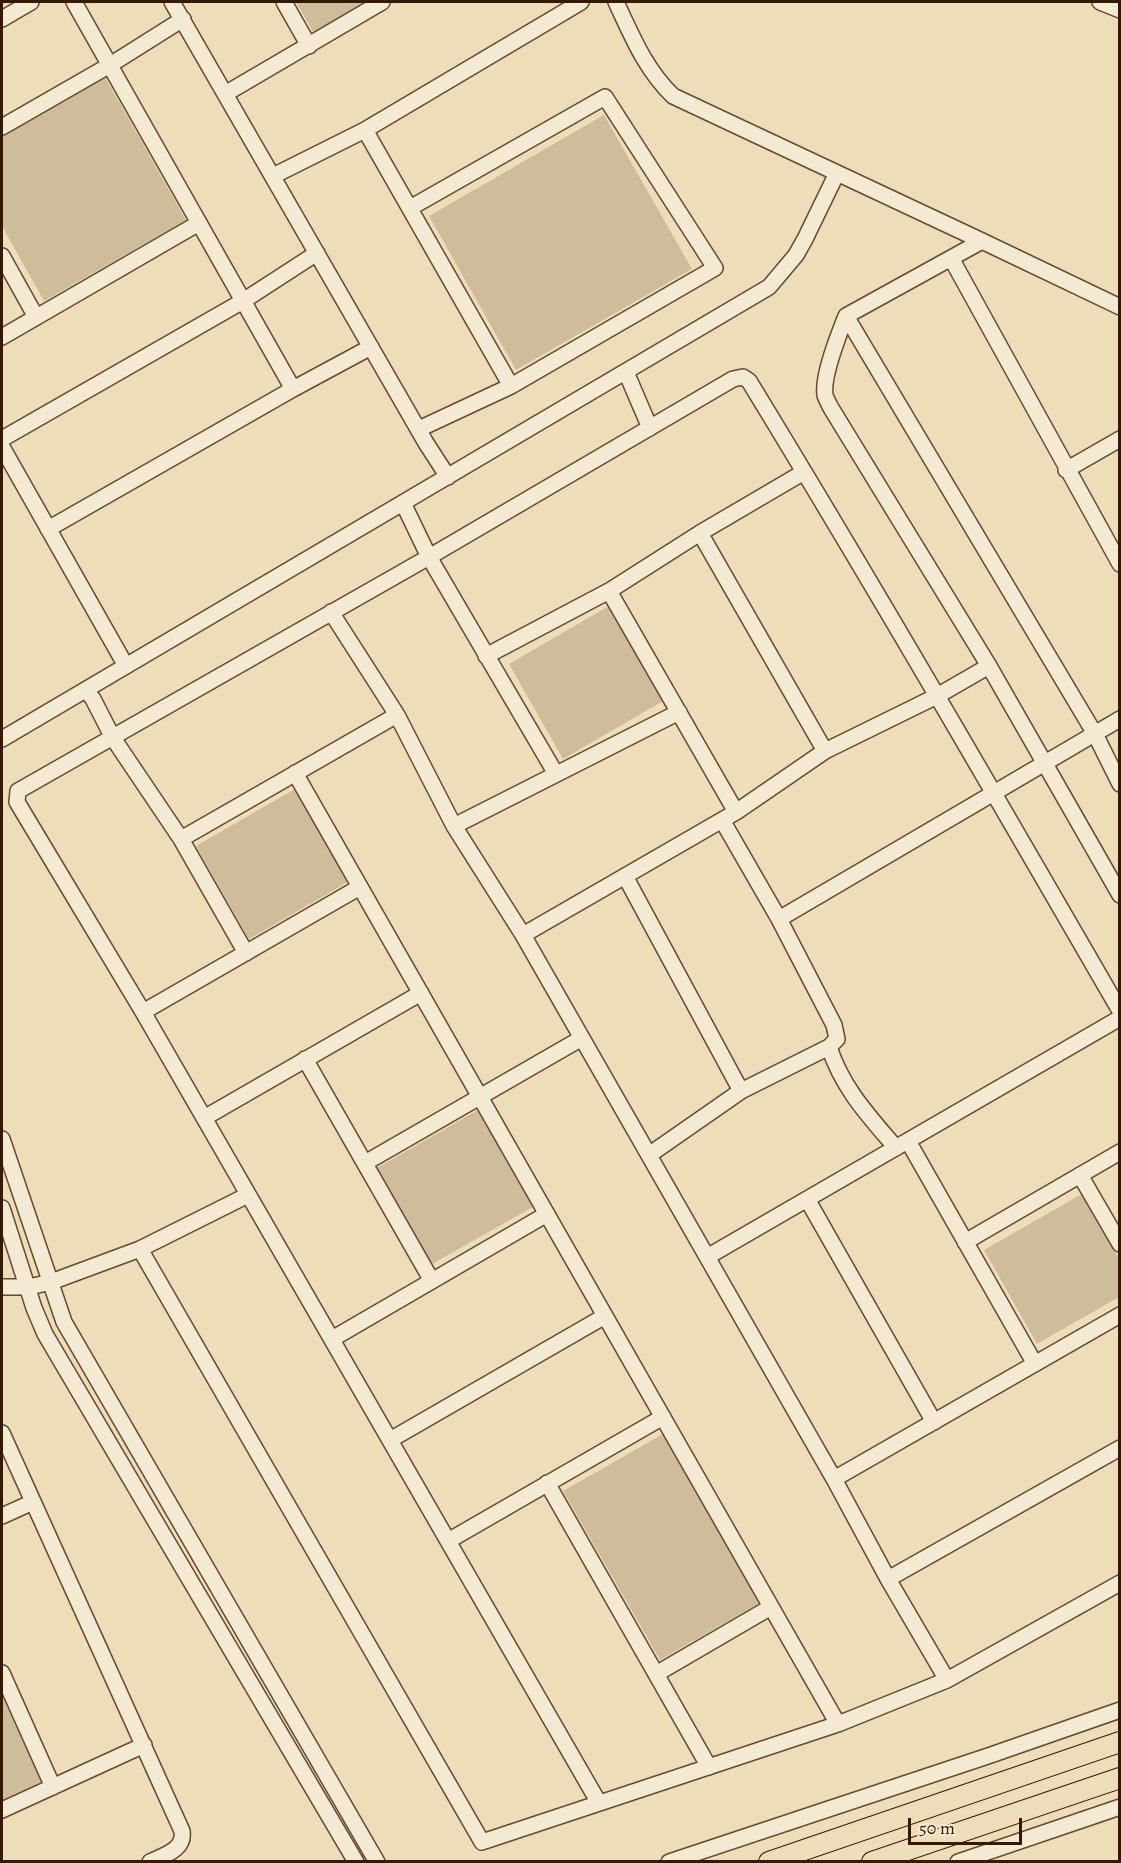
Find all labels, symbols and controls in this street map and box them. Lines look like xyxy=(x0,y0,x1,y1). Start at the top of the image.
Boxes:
scale bar xyxy=(911,1806,1025,1844)
text: 50 m xyxy=(919,1816,955,1840)

